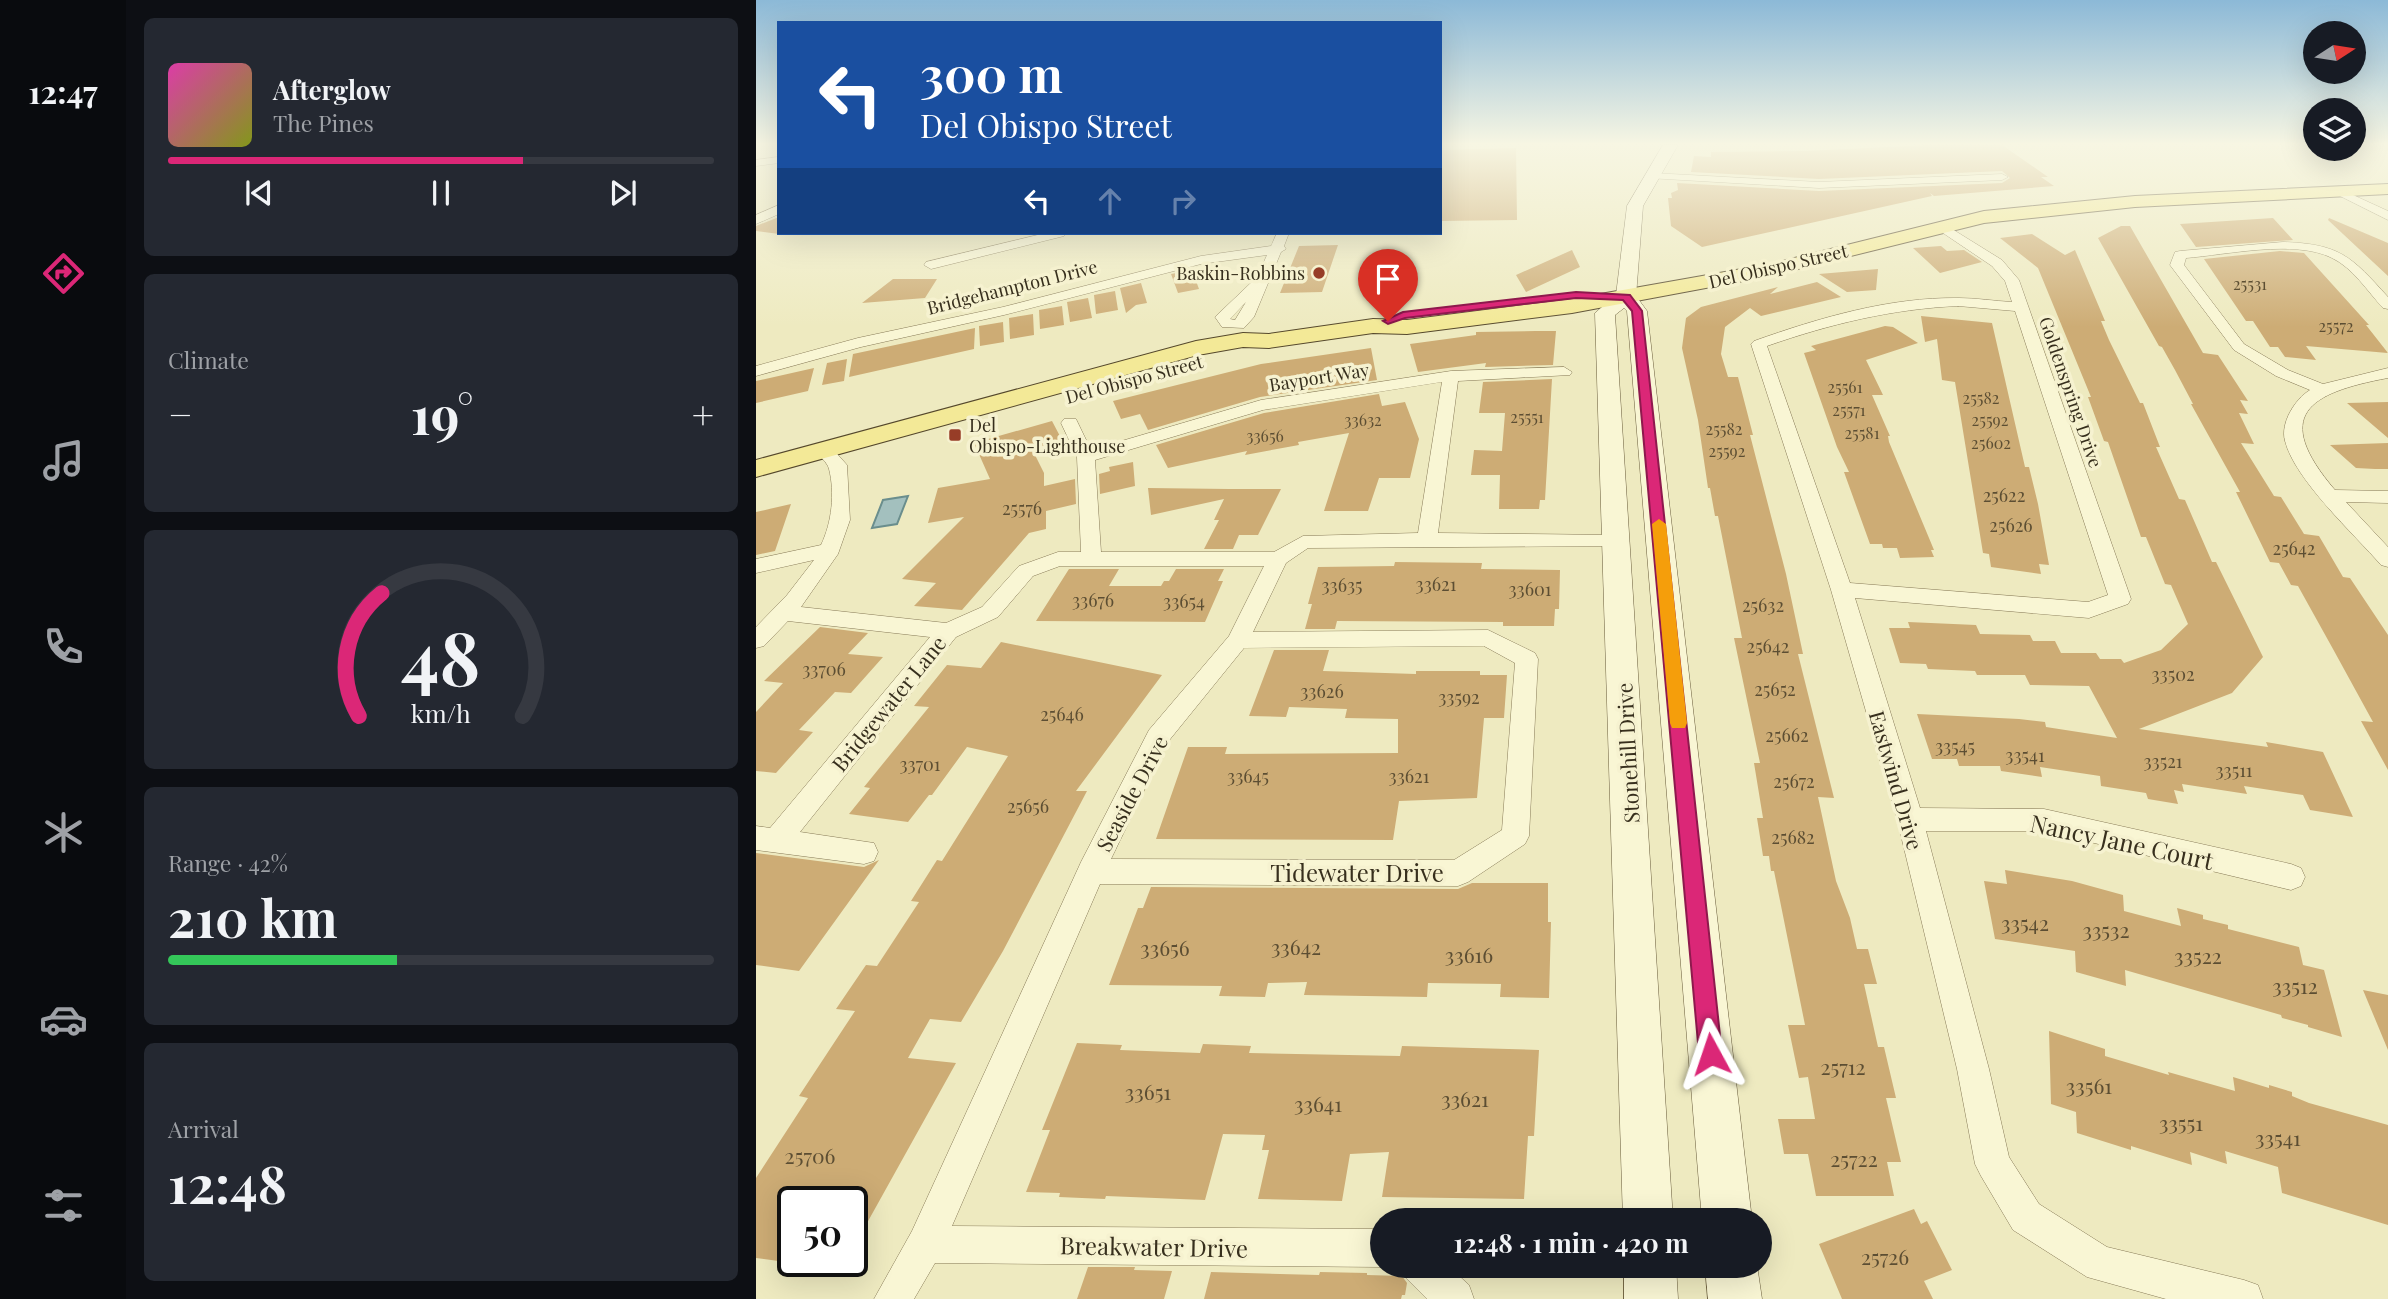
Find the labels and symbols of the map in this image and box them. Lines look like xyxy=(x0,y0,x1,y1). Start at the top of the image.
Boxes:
north arrow xyxy=(2303,21,2366,84)
street label: Del Obispo Street xyxy=(1706,238,1850,294)
pin xyxy=(1358,249,1418,321)
street label: Bridgehampton Drive xyxy=(924,254,1100,320)
place label: Baskin-Robbins xyxy=(1176,261,1305,285)
marker: Baskin-Robbins xyxy=(1311,265,1327,281)
house number: 25531 xyxy=(2233,273,2267,294)
street label: Goldenspring Drive xyxy=(2034,313,2108,471)
house number: 25572 xyxy=(2318,315,2354,336)
street label: Del Obispo Street xyxy=(1062,349,1206,409)
street label: Bayport Way xyxy=(1267,357,1371,397)
house number: 25561 xyxy=(1827,376,1863,397)
house number: 25582 xyxy=(1963,387,1999,408)
house number: 25571 xyxy=(1832,399,1866,420)
house number: 25551 xyxy=(1510,406,1544,427)
house number: 33632 xyxy=(1344,409,1382,430)
house number: 25592 xyxy=(1972,409,2008,430)
place label: Del Obispo-Lighthouse xyxy=(969,413,1125,458)
house number: 25582 xyxy=(1706,418,1742,439)
house number: 25581 xyxy=(1844,422,1880,443)
house number: 33656 xyxy=(1246,425,1284,446)
marker: Del Obispo-Lighthouse xyxy=(947,427,963,443)
house number: 25602 xyxy=(1971,432,2011,453)
house number: 25592 xyxy=(1709,440,1745,461)
house number: 25622 xyxy=(1983,483,2025,507)
house number: 25576 xyxy=(1002,496,1042,520)
house number: 25626 xyxy=(1989,513,2033,537)
house number: 25642 xyxy=(2273,536,2315,560)
house number: 33621 xyxy=(1416,572,1457,596)
house number: 33635 xyxy=(1321,573,1363,597)
house number: 33601 xyxy=(1508,577,1552,601)
house number: 33676 xyxy=(1072,588,1114,612)
house number: 33654 xyxy=(1163,589,1205,613)
house number: 25632 xyxy=(1742,593,1784,617)
street label: Bridgewater Lane xyxy=(825,629,951,777)
house number: 25642 xyxy=(1747,634,1789,658)
house number: 33706 xyxy=(802,657,846,681)
house number: 33502 xyxy=(2151,662,2195,686)
house number: 25652 xyxy=(1754,677,1796,701)
house number: 33626 xyxy=(1300,679,1344,703)
street label: Stonehill Drive xyxy=(1609,682,1645,824)
house number: 33592 xyxy=(1438,685,1480,709)
house number: 25646 xyxy=(1040,702,1084,726)
street label: Eastwind Drive xyxy=(1864,707,1930,853)
house number: 25662 xyxy=(1765,723,1809,747)
street label: Seaside Drive xyxy=(1089,730,1173,856)
house number: 33545 xyxy=(1935,734,1975,758)
house number: 33541 xyxy=(2005,743,2045,767)
house number: 33521 xyxy=(2144,749,2183,773)
house number: 33701 xyxy=(899,752,941,776)
house number: 33511 xyxy=(2215,758,2253,782)
house number: 33645 xyxy=(1227,764,1269,788)
house number: 33621 xyxy=(1389,764,1430,788)
house number: 25672 xyxy=(1773,769,1815,793)
house number: 25656 xyxy=(1007,794,1049,818)
street label: Nancy Jane Court xyxy=(2028,806,2217,876)
house number: 25682 xyxy=(1771,825,1815,849)
street label: Tidewater Drive xyxy=(1270,856,1444,888)
house number: 33542 xyxy=(2001,908,2049,936)
house number: 33532 xyxy=(2082,915,2130,943)
house number: 33642 xyxy=(1271,932,1321,960)
house number: 33656 xyxy=(1140,933,1190,961)
house number: 33616 xyxy=(1445,940,1493,968)
house number: 33522 xyxy=(2174,941,2222,969)
house number: 33512 xyxy=(2272,971,2318,999)
position arrow xyxy=(1674,1017,1748,1091)
house number: 25712 xyxy=(1820,1052,1866,1080)
house number: 33561 xyxy=(2066,1071,2112,1099)
house number: 33651 xyxy=(1125,1077,1171,1105)
house number: 33621 xyxy=(1441,1084,1489,1112)
house number: 33641 xyxy=(1294,1089,1342,1117)
house number: 33551 xyxy=(2159,1108,2203,1136)
house number: 33541 xyxy=(2255,1123,2301,1151)
house number: 25706 xyxy=(785,1141,836,1169)
house number: 25722 xyxy=(1830,1144,1878,1172)
speed limit sign: 50 xyxy=(777,1186,868,1277)
street label: Breakwater Drive xyxy=(1060,1228,1248,1264)
house number: 25726 xyxy=(1861,1242,1909,1270)

